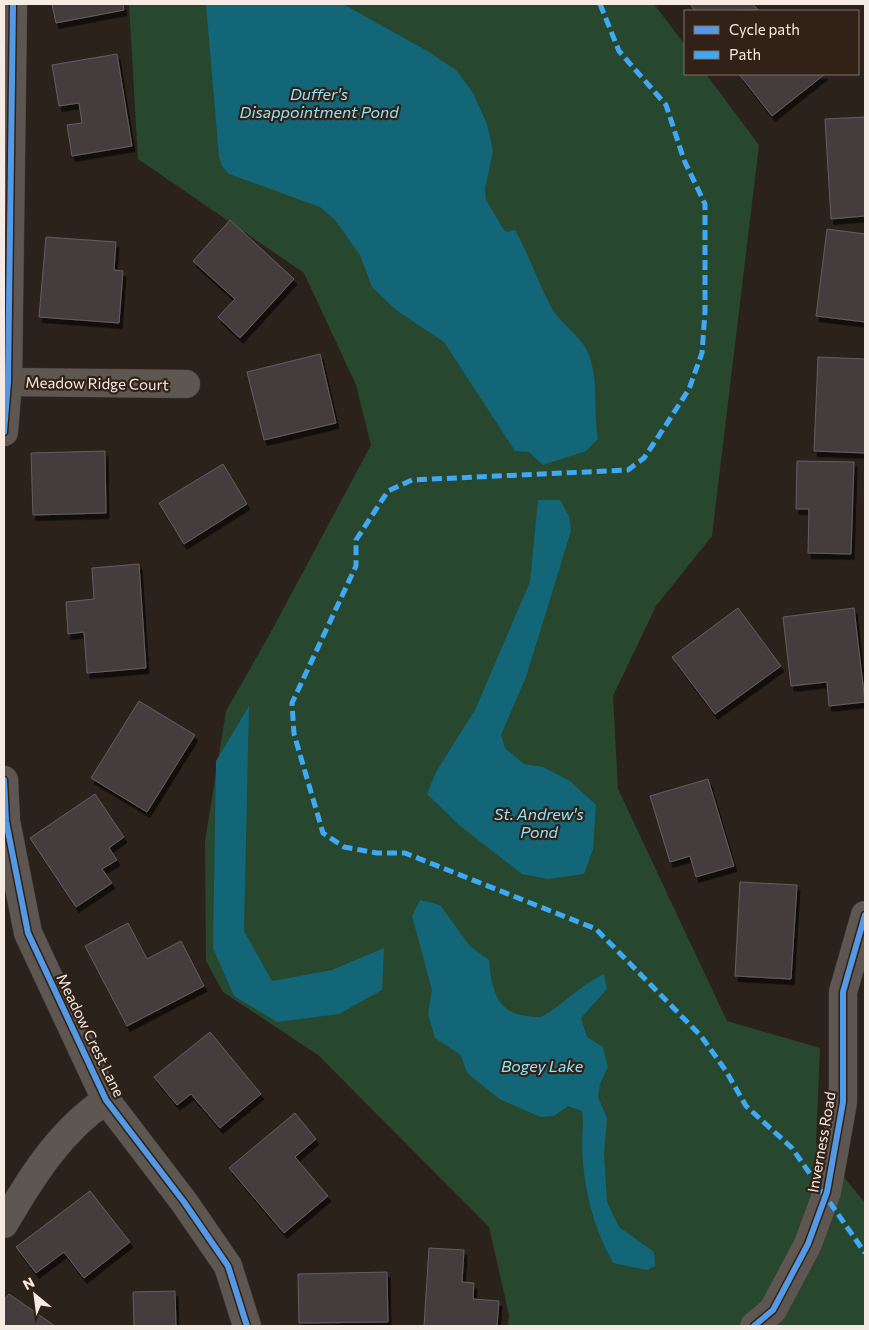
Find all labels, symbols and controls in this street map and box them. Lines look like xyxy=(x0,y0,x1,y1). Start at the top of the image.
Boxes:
legend xyxy=(684,10,859,75)
text: Cycle path xyxy=(729,20,800,38)
text: Path xyxy=(729,45,761,63)
water label: Duffer's Disappointment Pond xyxy=(240,84,399,121)
street label: Meadow Ridge Court xyxy=(25,373,169,393)
water label: St. Andrew's Pond xyxy=(494,804,584,841)
street label: Meadow Crest Lane xyxy=(53,970,129,1100)
water label: Bogey Lake xyxy=(501,1056,584,1075)
street label: Inverness Road xyxy=(803,1090,839,1194)
north arrow xyxy=(10,1270,60,1320)
text: N xyxy=(20,1273,37,1293)

